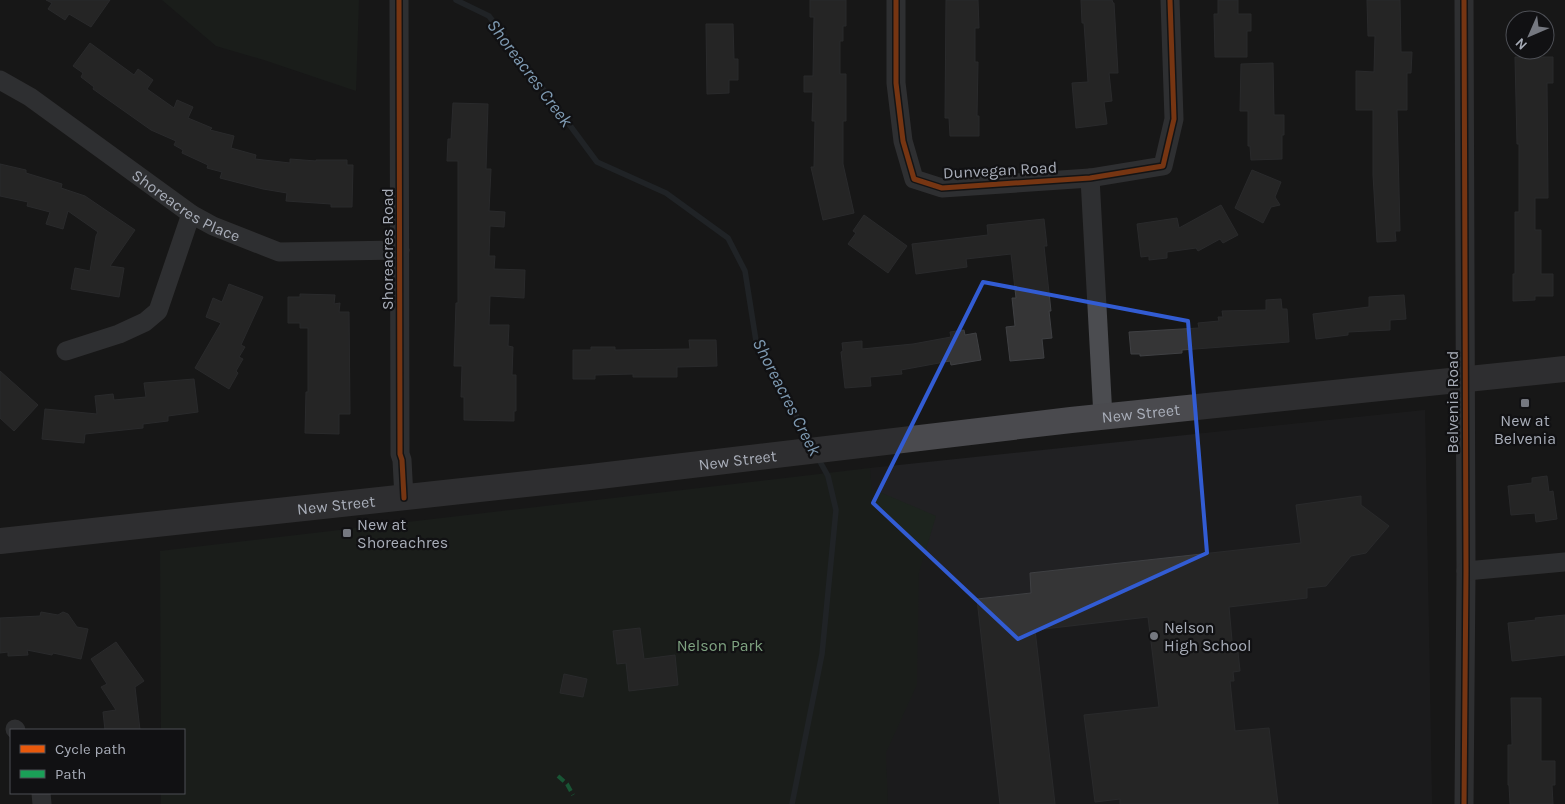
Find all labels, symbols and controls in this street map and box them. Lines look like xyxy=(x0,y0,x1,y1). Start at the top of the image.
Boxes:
north arrow xyxy=(1505,10,1555,60)
water label: Shoreacres Creek xyxy=(482,15,578,132)
text: N xyxy=(1512,34,1531,53)
street label: Dunvegan Road xyxy=(942,158,1058,182)
street label: Shoreacres Place xyxy=(128,165,243,245)
street label: Shoreacres Road xyxy=(378,188,397,310)
water label: Shoreacres Creek xyxy=(748,334,827,460)
street label: Belvenia Road xyxy=(1443,351,1462,453)
marker: New at Belvenia xyxy=(1519,397,1531,409)
street label: New Street xyxy=(1101,399,1181,426)
place label: New at Belvenia xyxy=(1494,411,1556,448)
street label: New Street xyxy=(697,446,778,474)
street label: New Street xyxy=(296,491,376,518)
place label: New at Shoreachres xyxy=(357,515,448,552)
marker: New at Shoreachres xyxy=(341,527,353,539)
place label: Nelson High School xyxy=(1164,618,1252,655)
marker: Nelson High School xyxy=(1148,630,1160,642)
park label: Nelson Park xyxy=(677,636,763,655)
legend xyxy=(10,729,185,794)
text: Cycle path xyxy=(55,740,126,758)
text: Path xyxy=(55,765,86,783)

